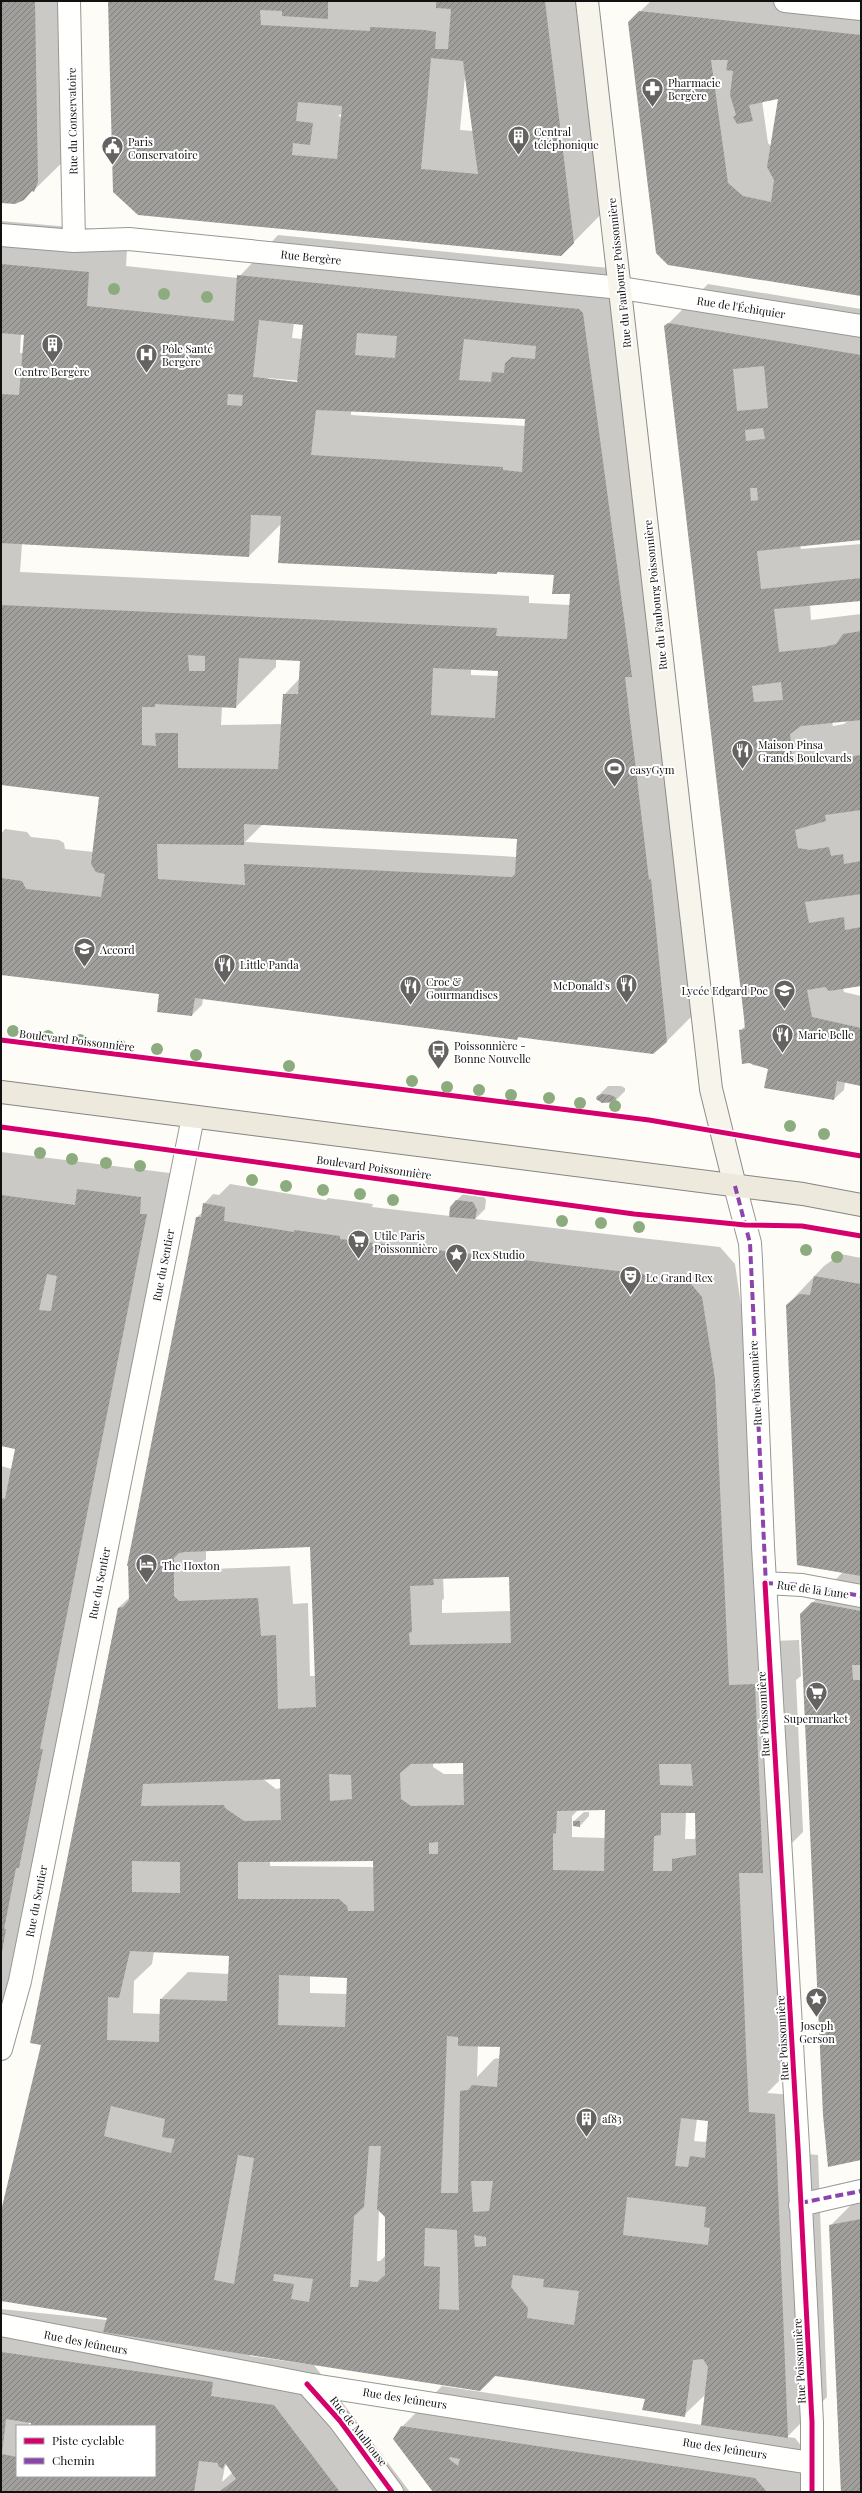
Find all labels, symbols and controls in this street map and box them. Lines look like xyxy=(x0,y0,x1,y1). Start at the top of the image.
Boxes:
street label: Rue du Conservatoire xyxy=(64,67,80,175)
pharmacy icon: Pharmacie Bergère xyxy=(639,75,665,108)
place label: Pharmacie Bergère xyxy=(668,75,721,103)
building icon: Central téléphonique xyxy=(506,124,532,157)
place label: Central téléphonique xyxy=(534,124,599,152)
public building icon: Paris Conservatoire xyxy=(99,134,125,167)
place label: Paris Conservatoire xyxy=(128,134,198,162)
street label: Rue du Faubourg Poissonnière xyxy=(604,197,634,349)
street label: Rue Bergère xyxy=(280,246,342,268)
street label: Rue de l'Échiquier xyxy=(696,293,786,321)
building icon: Centre Bergère xyxy=(39,332,65,365)
hospital icon: Pôle Santé Bergère xyxy=(134,341,160,374)
place label: Pôle Santé Bergère xyxy=(162,341,213,369)
place label: Centre Bergère xyxy=(14,364,90,379)
street label: Rue du Faubourg Poissonnière xyxy=(640,519,670,671)
restaurant icon: Maison Pinsa Grands Boulevards xyxy=(729,737,755,770)
place label: Maison Pinsa Grands Boulevards xyxy=(758,737,851,765)
sports icon: easyGym xyxy=(602,756,628,789)
place label: easyGym xyxy=(630,762,675,777)
school or university icon: Accord xyxy=(71,936,97,969)
place label: Accord xyxy=(99,942,135,957)
restaurant icon: Little Panda xyxy=(211,951,237,984)
place label: Little Panda xyxy=(240,957,299,972)
restaurant icon: McDonald's xyxy=(613,972,639,1005)
restaurant icon: Croc & Gourmandises xyxy=(397,974,423,1007)
place label: Croc & Gourmandises xyxy=(426,974,498,1002)
school or university icon: Lycée Edgard Poe xyxy=(771,977,797,1010)
place label: McDonald's xyxy=(553,978,610,993)
place label: Lycée Edgard Poe xyxy=(682,983,768,998)
restaurant icon: Marie Belle xyxy=(770,1021,796,1054)
street label: Boulevard Poissonnière xyxy=(19,1025,136,1055)
place label: Marie Belle xyxy=(798,1027,854,1042)
bus stop icon: Poissonnière - Bonne Nouvelle xyxy=(425,1038,451,1071)
place label: Poissonnière - Bonne Nouvelle xyxy=(454,1038,531,1066)
street label: Boulevard Poissonnière xyxy=(316,1151,433,1183)
street label: Rue du Sentier xyxy=(149,1228,177,1302)
supermarket icon: Utile Paris Poissonnière xyxy=(345,1228,371,1261)
place label: Utile Paris Poissonnière xyxy=(374,1228,438,1256)
place icon: Rex Studio xyxy=(444,1241,470,1274)
place label: Rex Studio xyxy=(472,1247,525,1262)
theatre icon: Le Grand Rex xyxy=(618,1264,644,1297)
place label: Le Grand Rex xyxy=(646,1270,713,1285)
street label: Rue Poissonnière xyxy=(745,1340,765,1426)
street label: Rue du Sentier xyxy=(85,1546,113,1620)
hotel icon: The Hoxton xyxy=(134,1552,160,1585)
place label: The Hoxton xyxy=(162,1558,220,1573)
street label: Rue de la Lune xyxy=(776,1577,850,1602)
street label: Rue Poissonnière xyxy=(753,1671,773,1757)
supermarket icon: Supermarket xyxy=(803,1679,829,1712)
place label: Supermarket xyxy=(784,1711,848,1726)
street label: Rue du Sentier xyxy=(22,1864,50,1938)
place icon: Joseph Gerson xyxy=(804,1986,830,2019)
street label: Rue Poissonnière xyxy=(772,1995,792,2081)
place label: Joseph Gerson xyxy=(799,2018,835,2046)
building icon: af83 xyxy=(573,2105,599,2138)
place label: af83 xyxy=(602,2111,622,2126)
street label: Rue Poissonnière xyxy=(789,2318,809,2404)
street label: Rue des Jeûneurs xyxy=(43,2327,129,2357)
street label: Rue des Jeûneurs xyxy=(362,2384,448,2412)
street label: Rue de Mulhouse xyxy=(327,2393,391,2469)
legend xyxy=(16,2425,156,2477)
text: Piste cyclable xyxy=(52,2432,124,2448)
street label: Rue des Jeûneurs xyxy=(682,2434,768,2462)
text: Chemin xyxy=(52,2452,95,2468)

